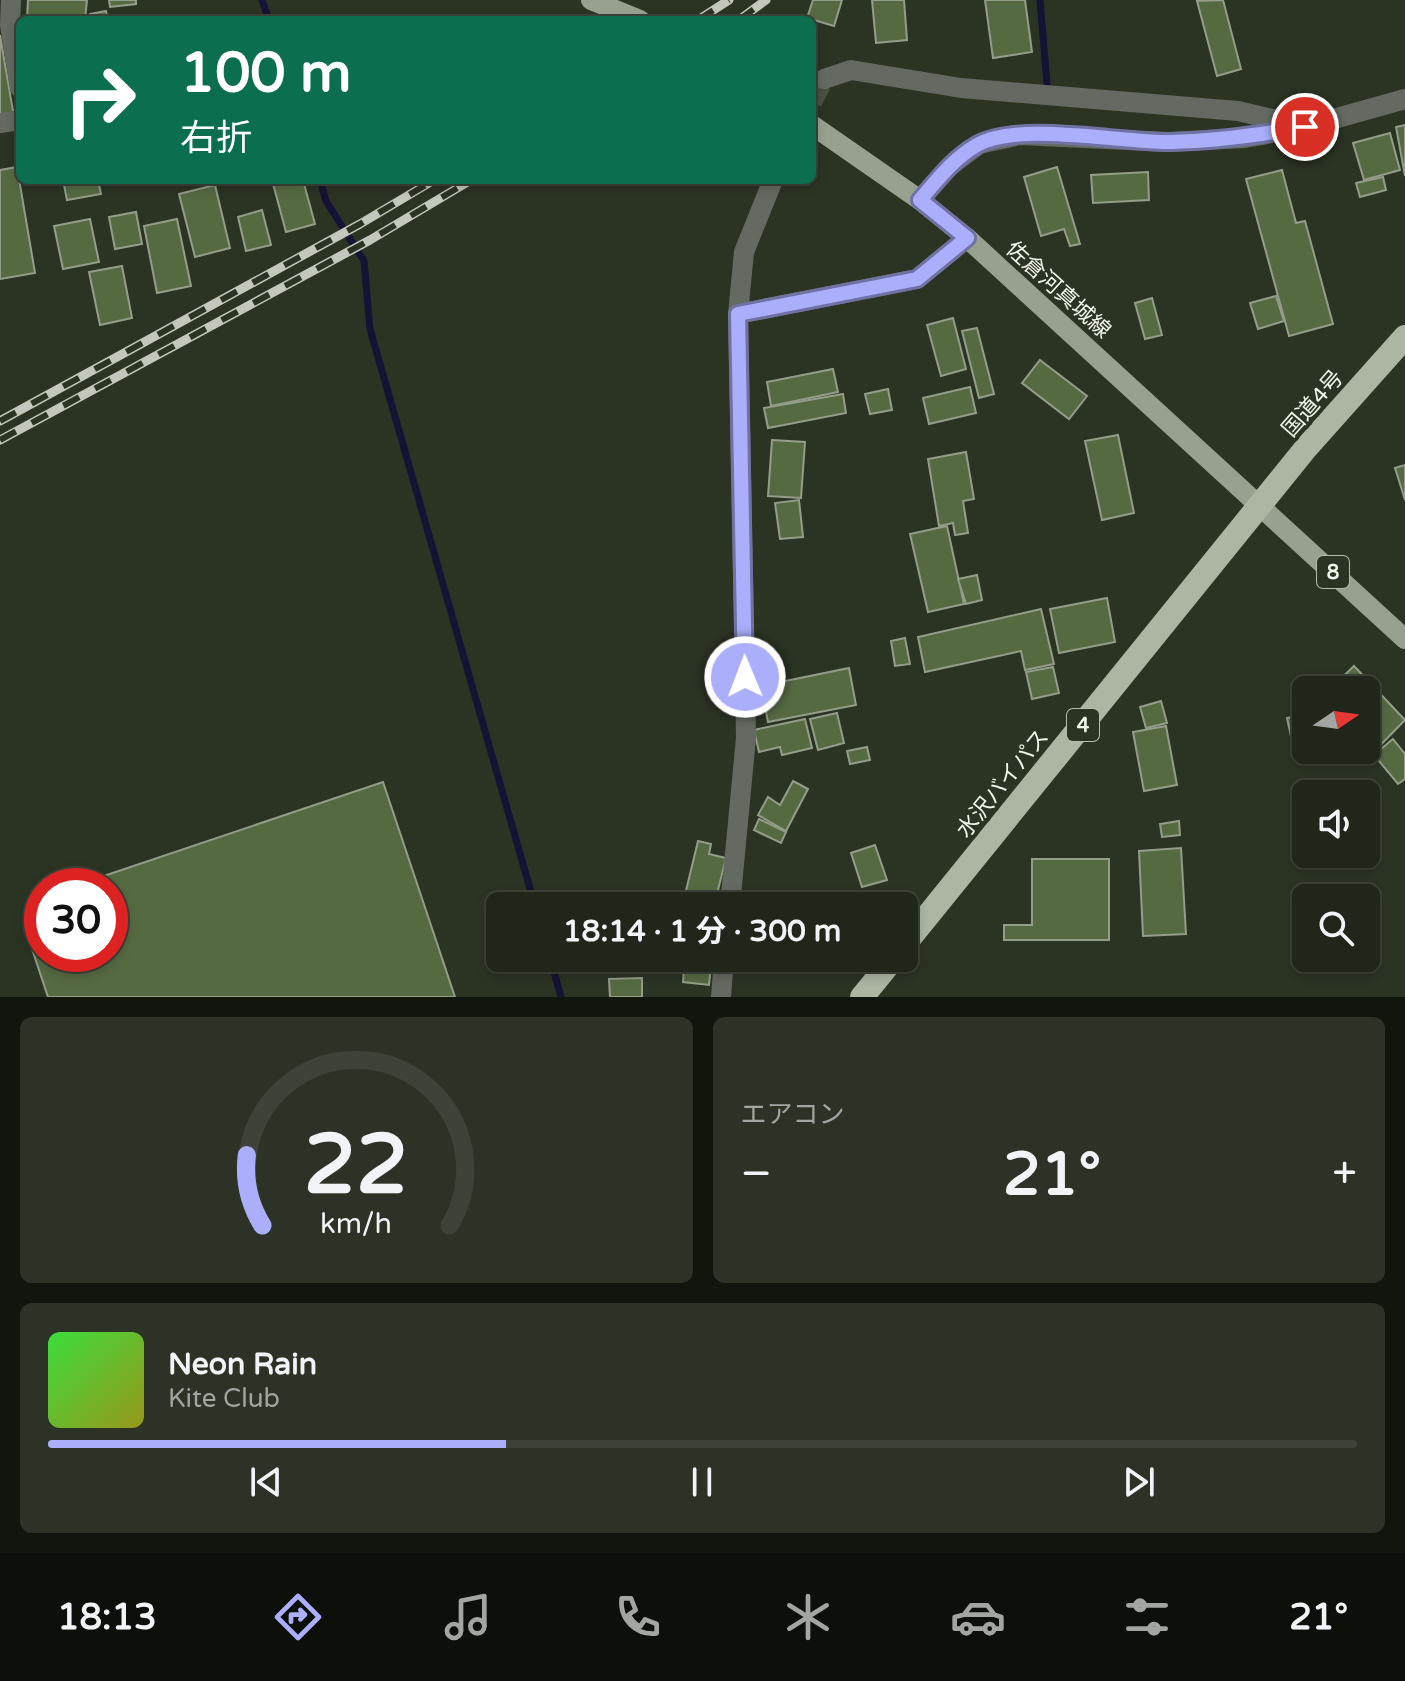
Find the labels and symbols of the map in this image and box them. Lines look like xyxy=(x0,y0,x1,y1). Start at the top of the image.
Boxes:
pin xyxy=(1271,93,1339,161)
street label: 佐倉河真城線 xyxy=(1001,236,1116,344)
street label: 国道4号 xyxy=(1277,365,1349,442)
road number: 8 xyxy=(1317,556,1349,588)
position arrow xyxy=(703,635,787,719)
north arrow xyxy=(1292,676,1380,764)
road number: 4 xyxy=(1067,709,1099,741)
street label: 水沢バイパス xyxy=(951,724,1054,843)
speed limit sign: 30 xyxy=(24,868,128,972)

